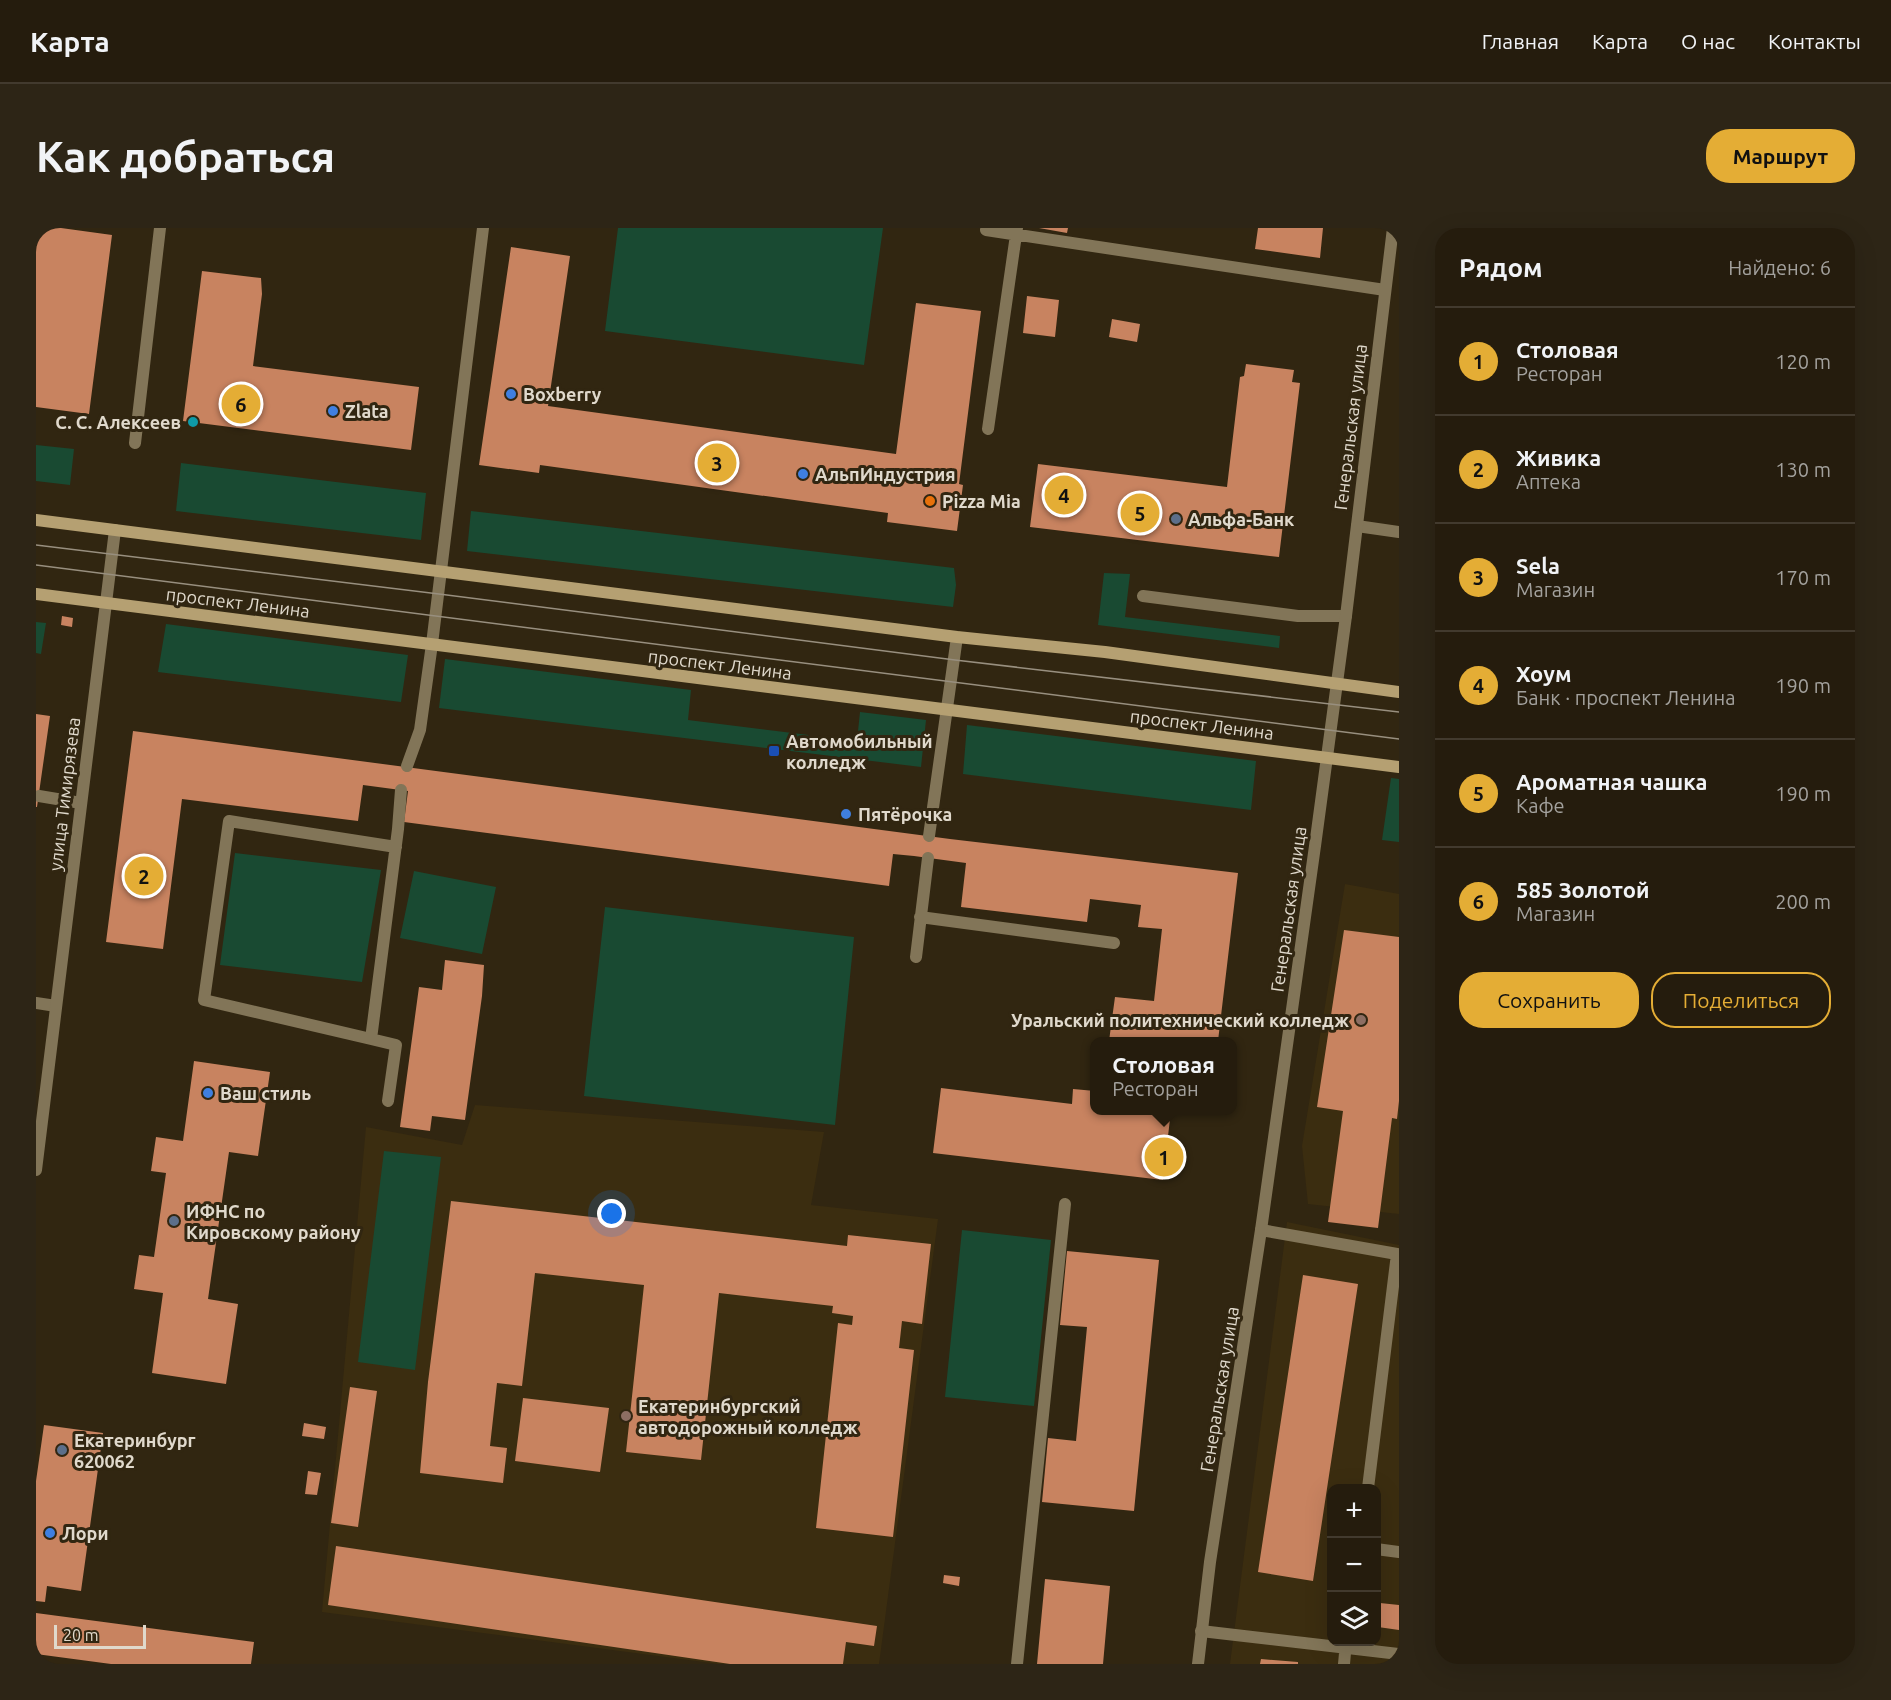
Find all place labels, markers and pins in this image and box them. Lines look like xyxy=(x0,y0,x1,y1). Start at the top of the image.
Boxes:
pin: 6 xyxy=(222,382,260,426)
place label: Boxberry xyxy=(523,384,602,404)
marker: Boxberry xyxy=(504,387,518,401)
place label: Zlata xyxy=(345,401,388,421)
marker: Zlata xyxy=(326,404,340,418)
place label: С. С. Алексеев xyxy=(55,412,181,432)
marker: С. С. Алексеев xyxy=(186,415,200,429)
pin: 3 xyxy=(698,440,736,486)
place label: АльпИндустрия xyxy=(815,464,956,484)
marker: АльпИндустрия xyxy=(796,467,810,481)
pin: 4 xyxy=(1044,472,1084,518)
pin: 5 xyxy=(1120,490,1160,536)
place label: Pizza Mia xyxy=(942,491,1021,511)
marker: Pizza Mia xyxy=(923,494,937,508)
place label: Альфа-Банк xyxy=(1188,509,1295,529)
marker: Альфа-Банк xyxy=(1169,512,1183,526)
place label: Автомобильный колледж xyxy=(786,731,932,772)
marker: Автомобильный колледж xyxy=(767,744,781,758)
place label: Пятёрочка xyxy=(858,804,952,824)
marker: Пятёрочка xyxy=(839,807,853,821)
pin: 2 xyxy=(124,854,164,898)
place label: Уральский политехнический колледж xyxy=(1011,1010,1349,1030)
marker: Уральский политехнический колледж xyxy=(1354,1013,1368,1027)
place label: Ваш стиль xyxy=(220,1083,311,1103)
marker: Ваш стиль xyxy=(201,1086,215,1100)
pin: 1 xyxy=(1144,1134,1184,1180)
place label: ИФНС по Кировскому району xyxy=(186,1201,361,1242)
marker: ИФНС по Кировскому району xyxy=(167,1214,181,1228)
place label: Екатеринбургский автодорожный колледж xyxy=(638,1396,858,1437)
marker: Екатеринбургский автодорожный колледж xyxy=(619,1409,633,1423)
place label: Екатеринбург 620062 xyxy=(74,1430,196,1471)
marker: Екатеринбург 620062 xyxy=(55,1443,69,1457)
place label: Лори xyxy=(62,1523,108,1543)
marker: Лори xyxy=(43,1526,57,1540)

